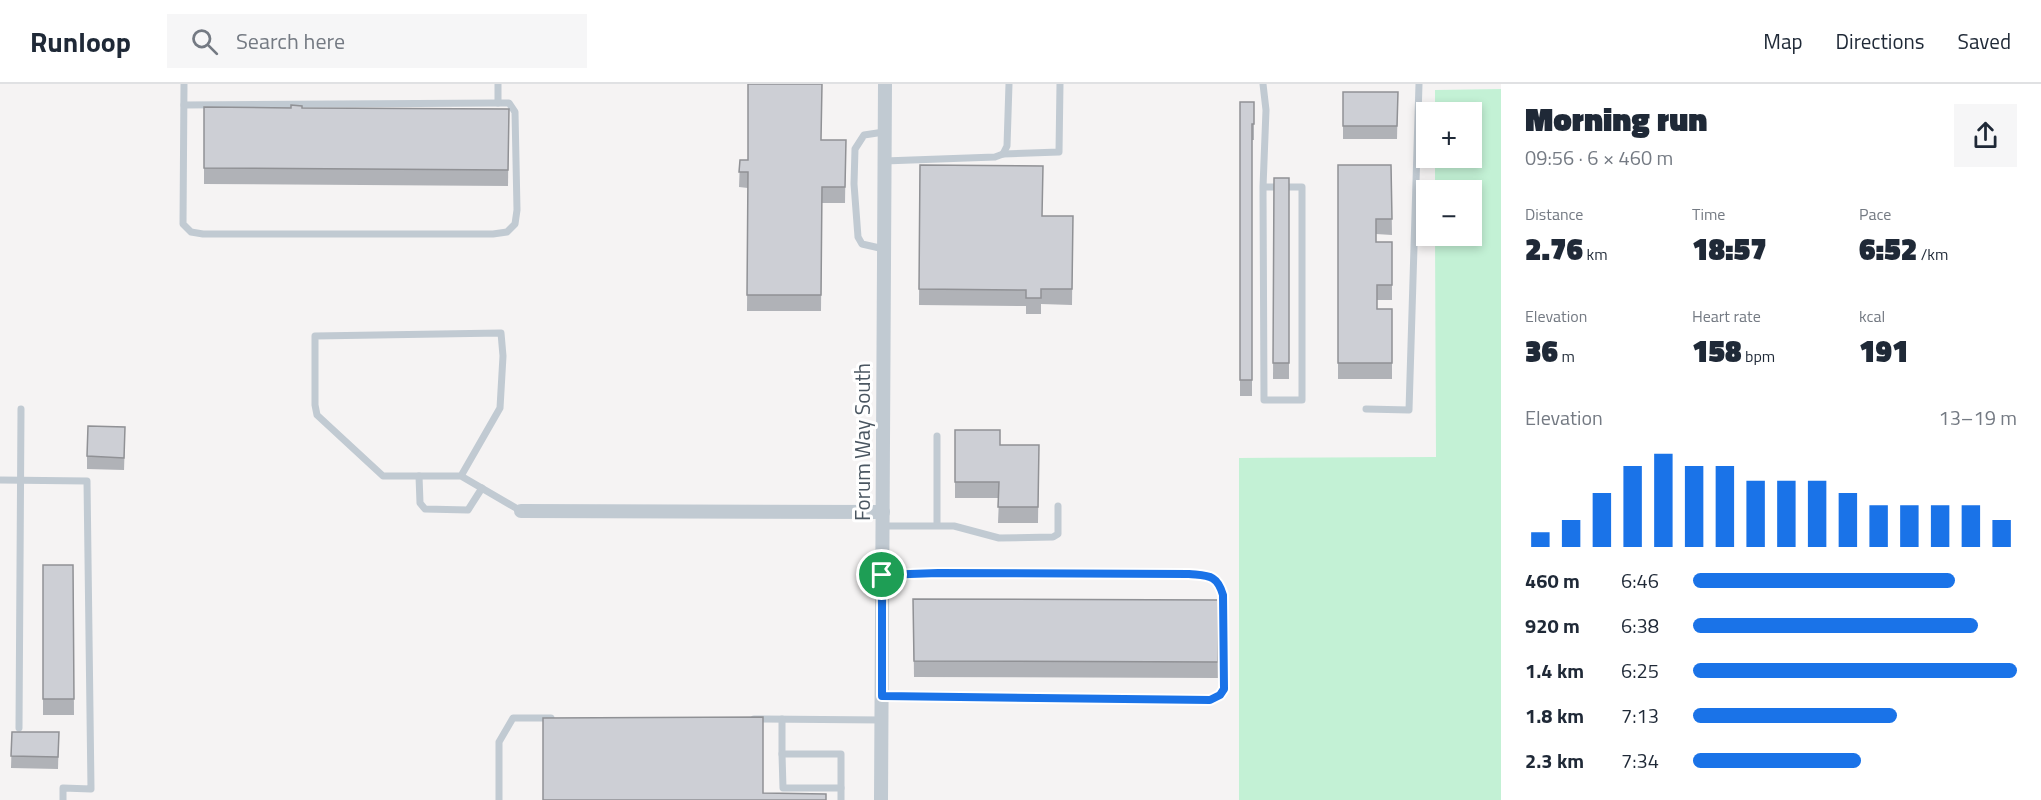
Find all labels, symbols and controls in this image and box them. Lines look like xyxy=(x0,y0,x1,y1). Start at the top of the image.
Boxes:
search box xyxy=(167,14,587,68)
text: Runloop xyxy=(30,20,131,63)
text: Search here xyxy=(236,24,345,58)
icon: search xyxy=(188,25,221,58)
text: Map xyxy=(1763,25,1803,57)
text: Directions xyxy=(1836,25,1925,57)
text: Saved xyxy=(1958,25,2011,57)
text: Morning run xyxy=(1525,94,1707,144)
map controls xyxy=(1416,102,1482,246)
button: + xyxy=(1416,102,1482,168)
button: share xyxy=(1954,104,2017,167)
text: 09:56 · 6 × 460 m xyxy=(1525,142,1673,173)
button: − xyxy=(1416,180,1482,246)
text: Distance xyxy=(1525,202,1583,226)
text: Time xyxy=(1692,202,1725,226)
text: Pace xyxy=(1859,202,1891,226)
text: 2.76 xyxy=(1525,226,1583,272)
text: 18:57 xyxy=(1692,226,1767,272)
text: 6:52 xyxy=(1859,226,1917,272)
text: km xyxy=(1583,242,1608,266)
text: /km xyxy=(1917,242,1948,266)
text: Elevation xyxy=(1525,304,1587,328)
text: Heart rate xyxy=(1692,304,1761,328)
text: kcal xyxy=(1859,304,1885,328)
text: 36 xyxy=(1525,328,1558,374)
text: 158 xyxy=(1692,328,1742,374)
text: 191 xyxy=(1859,328,1909,374)
text: m xyxy=(1558,344,1575,368)
text: bpm xyxy=(1742,344,1775,368)
street label: Forum Way South xyxy=(846,363,878,521)
text: Elevation xyxy=(1525,402,1603,433)
text: 13–19 m xyxy=(1938,402,2017,433)
pin xyxy=(856,549,907,600)
icon: arrive xyxy=(865,558,898,591)
text: 460 m xyxy=(1525,565,1580,596)
text: 6:46 xyxy=(1621,565,1659,596)
text: 920 m xyxy=(1525,610,1580,641)
text: 6:38 xyxy=(1621,610,1659,641)
text: 1.4 km xyxy=(1525,655,1584,686)
text: 6:25 xyxy=(1621,655,1659,686)
text: 1.8 km xyxy=(1525,700,1584,731)
text: 7:13 xyxy=(1621,700,1659,731)
text: 2.3 km xyxy=(1525,745,1584,776)
text: 7:34 xyxy=(1621,745,1659,776)

